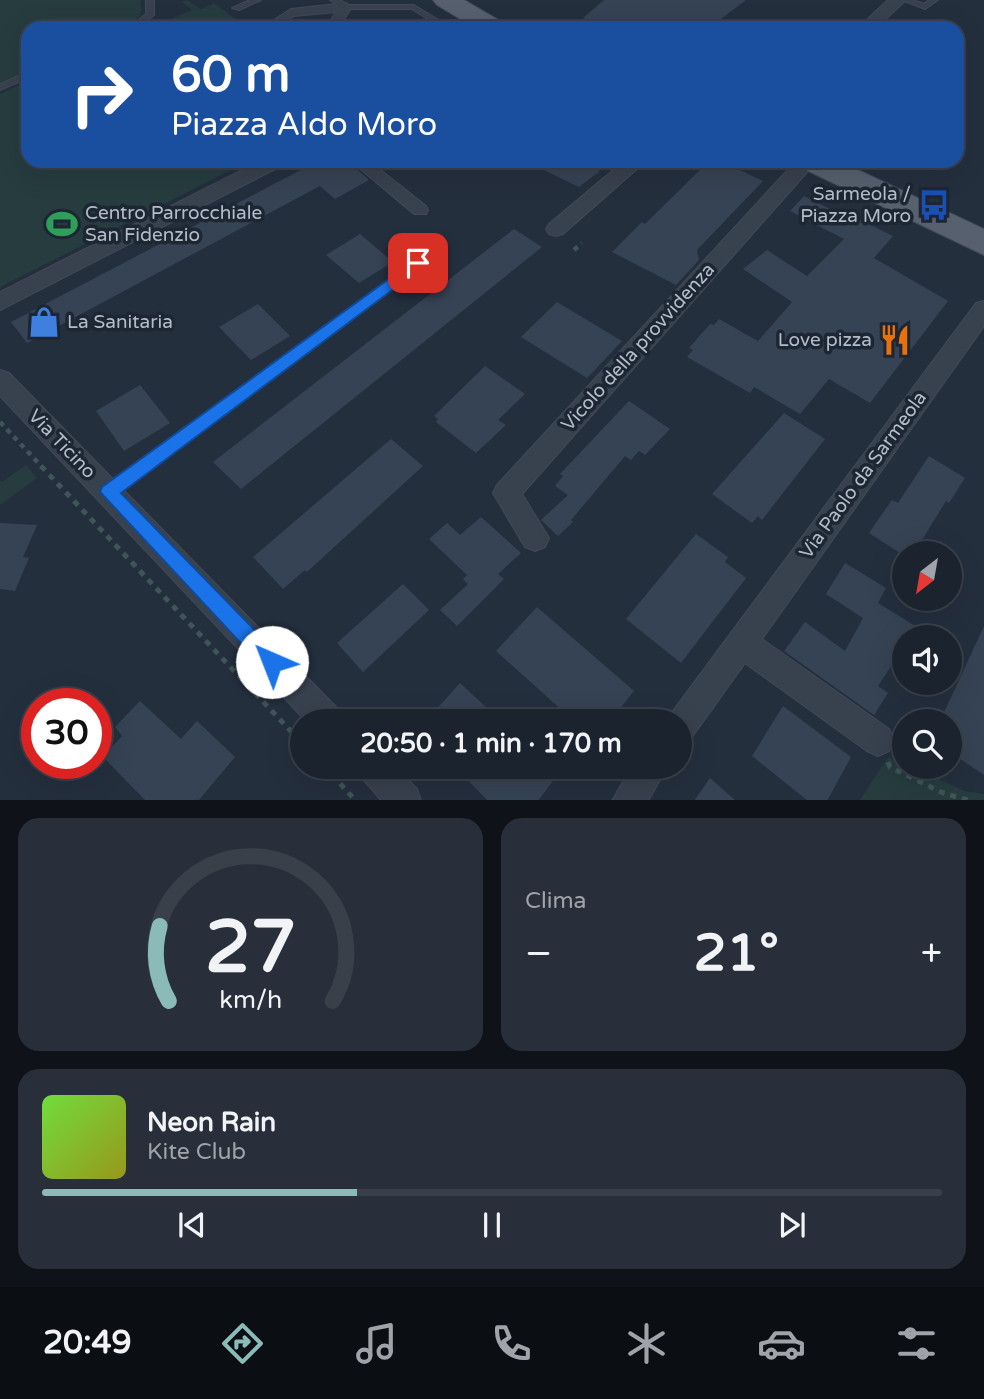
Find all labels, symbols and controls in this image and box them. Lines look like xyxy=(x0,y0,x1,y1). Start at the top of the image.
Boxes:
text: 60 m xyxy=(171,46,290,105)
icon: right xyxy=(56,49,147,140)
text: Piazza Aldo Moro xyxy=(171,106,437,144)
place label: Sarmeola / Piazza Moro xyxy=(800,183,911,227)
bus stop icon: Sarmeola / Piazza Moro xyxy=(917,188,951,222)
place label: Centro Parrocchiale San Fidenzio xyxy=(85,202,262,246)
sports icon: Centro Parrocchiale San Fidenzio xyxy=(45,207,79,241)
pin xyxy=(388,233,448,293)
icon: arrive xyxy=(399,244,437,282)
street label: Vicolo della provvidenza xyxy=(557,259,719,435)
shop icon: La Sanitaria xyxy=(27,305,61,339)
place label: La Sanitaria xyxy=(67,311,173,333)
restaurant icon: Love pizza xyxy=(878,323,912,357)
place label: Love pizza xyxy=(778,329,872,351)
street label: Via Paolo da Sarmeola xyxy=(795,387,931,563)
street label: Via Ticino xyxy=(24,405,100,483)
north arrow xyxy=(892,541,962,611)
map controls xyxy=(892,541,962,779)
position arrow xyxy=(235,625,309,699)
button: sound xyxy=(892,625,962,695)
speed limit sign: 30 xyxy=(21,688,112,779)
button: search xyxy=(892,709,962,779)
text: 20:50 · 1 min · 170 m xyxy=(360,728,622,759)
text: Clima xyxy=(525,887,586,915)
text: 27 xyxy=(205,904,296,992)
text: 21° xyxy=(694,922,779,985)
text: − xyxy=(525,931,552,977)
text: + xyxy=(921,931,942,977)
text: km/h xyxy=(219,984,282,1014)
text: Neon Rain xyxy=(147,1107,276,1138)
text: Kite Club xyxy=(147,1138,246,1166)
icon: previous xyxy=(173,1206,211,1244)
icon: pause xyxy=(473,1206,511,1244)
icon: next xyxy=(773,1206,811,1244)
icon: directions xyxy=(218,1319,267,1368)
icon: music xyxy=(352,1319,401,1368)
icon: phone xyxy=(487,1319,536,1368)
icon: climate xyxy=(622,1319,671,1368)
icon: car xyxy=(757,1319,806,1368)
icon: filters xyxy=(892,1319,941,1368)
text: 20:49 xyxy=(43,1324,132,1362)

